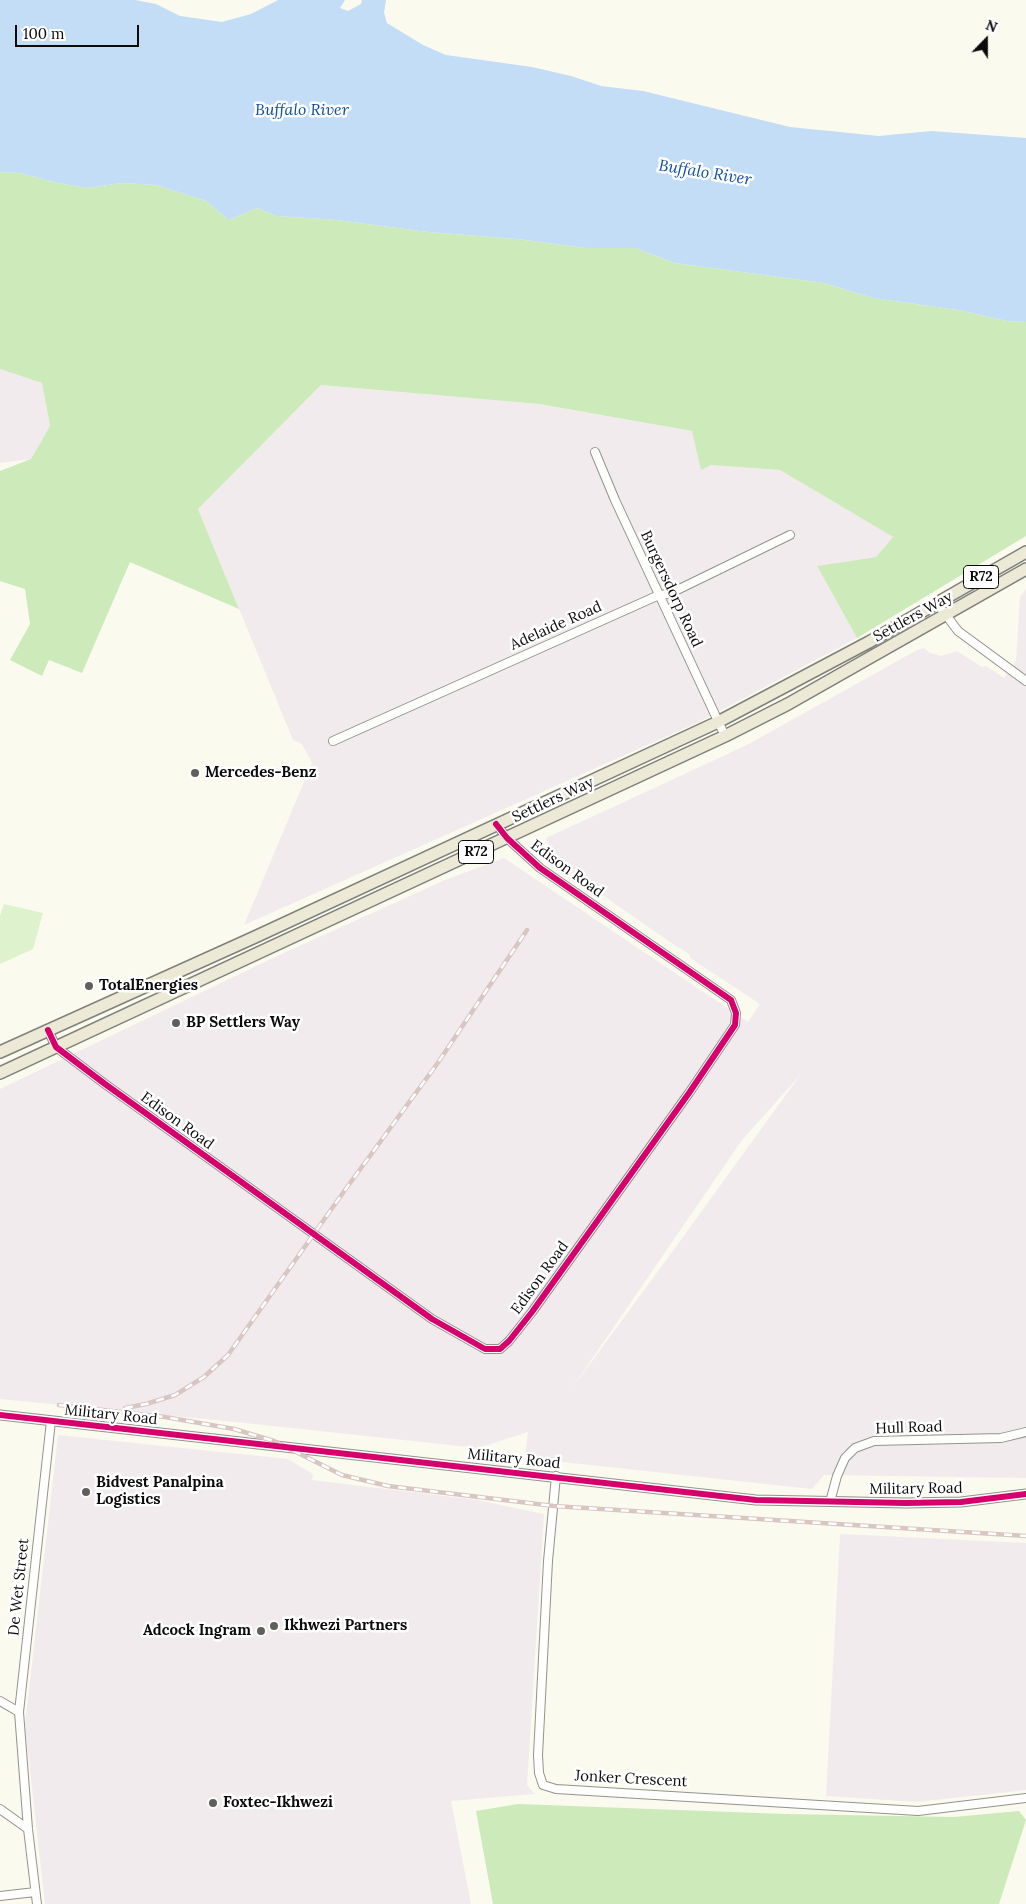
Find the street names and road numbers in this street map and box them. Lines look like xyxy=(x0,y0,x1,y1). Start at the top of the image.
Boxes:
street label: Burgersdorp Road xyxy=(636,528,706,650)
road number: R72 xyxy=(964,566,998,588)
street label: Settlers Way xyxy=(870,588,956,646)
street label: Adelaide Road xyxy=(507,598,605,654)
street label: Settlers Way xyxy=(509,773,597,827)
street label: Edison Road xyxy=(527,836,607,902)
road number: R72 xyxy=(458,840,494,864)
street label: Edison Road xyxy=(137,1088,217,1154)
street label: Edison Road xyxy=(507,1238,573,1318)
street label: Military Road xyxy=(64,1401,158,1429)
street label: Hull Road xyxy=(875,1418,943,1438)
street label: Military Road xyxy=(467,1445,561,1473)
street label: Military Road xyxy=(869,1479,963,1499)
street label: De Wet Street xyxy=(5,1537,33,1637)
street label: Jonker Crescent xyxy=(574,1767,688,1791)

